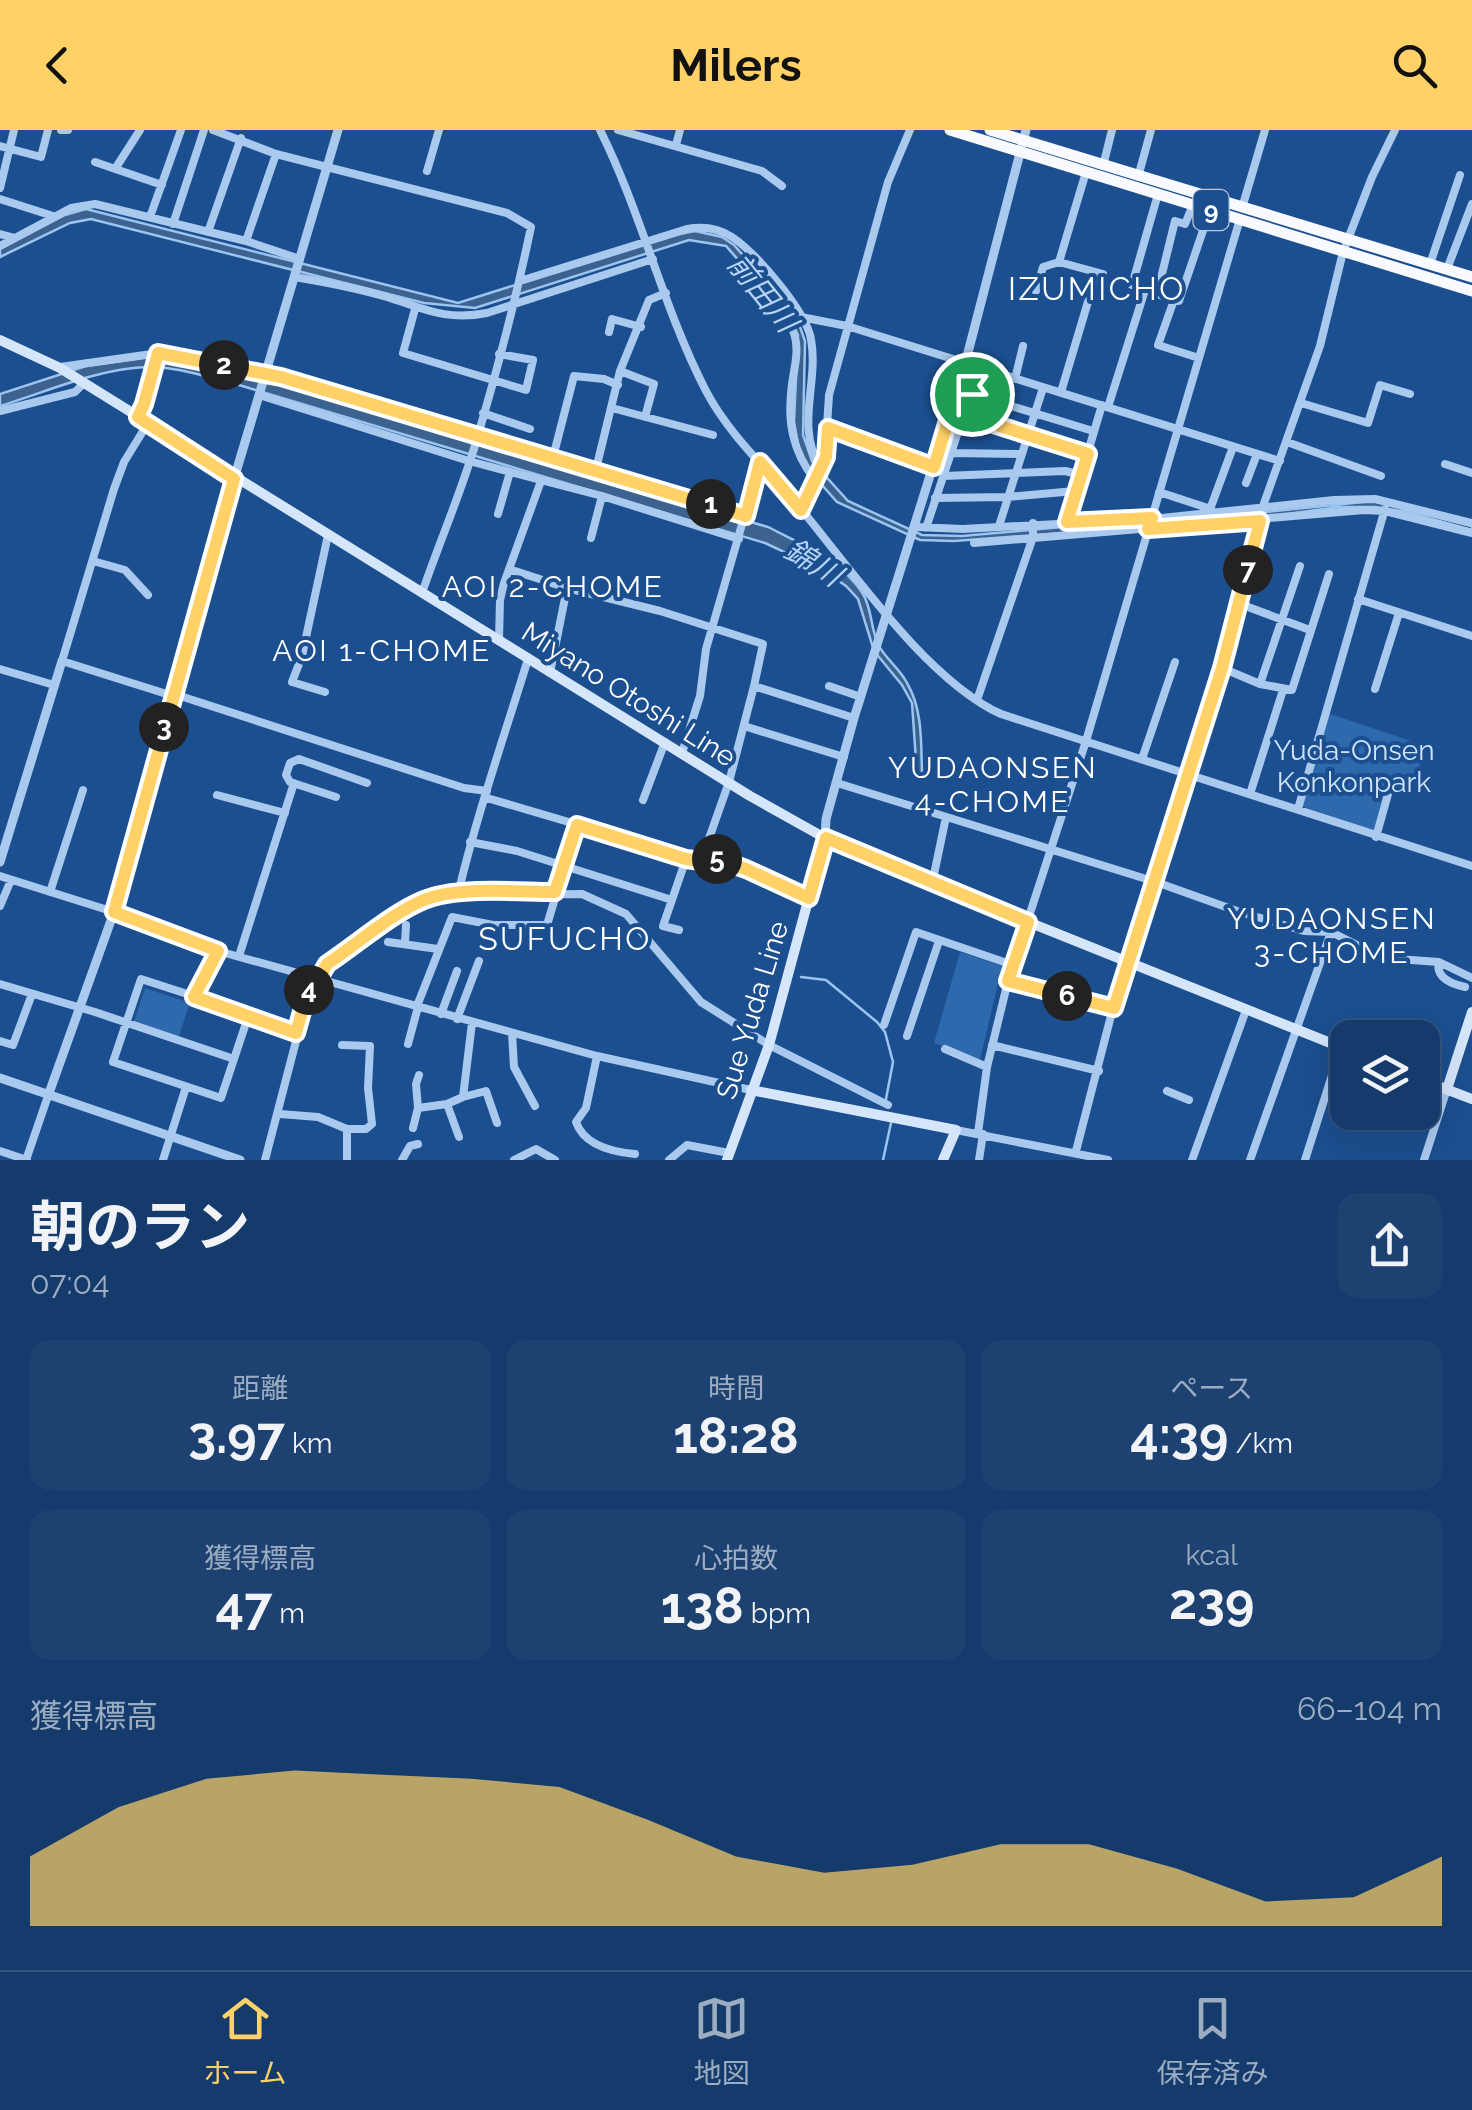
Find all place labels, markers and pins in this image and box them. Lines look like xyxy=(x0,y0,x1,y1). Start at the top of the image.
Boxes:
pin: 2 xyxy=(199,340,249,390)
pin xyxy=(930,352,1015,437)
pin: 1 xyxy=(686,479,736,529)
pin: 7 xyxy=(1223,545,1273,595)
pin: 3 xyxy=(139,702,189,752)
pin: 5 xyxy=(692,834,742,884)
pin: 4 xyxy=(284,965,334,1015)
pin: 6 xyxy=(1042,971,1092,1021)

